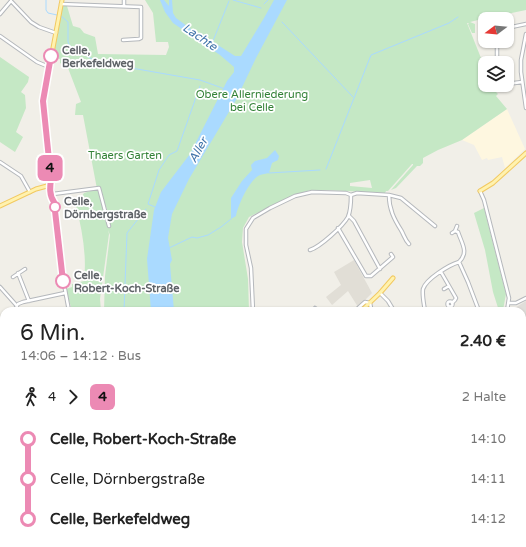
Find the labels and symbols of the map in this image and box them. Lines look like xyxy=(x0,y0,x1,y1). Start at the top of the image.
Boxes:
north arrow xyxy=(478,12,514,48)
water label: Lachte xyxy=(180,20,221,54)
place label: Celle, Berkefeldweg xyxy=(62,44,134,71)
marker: Celle, Berkefeldweg xyxy=(43,48,59,64)
park label: Obere Allerniederung bei Celle xyxy=(196,88,308,114)
water label: Aller xyxy=(186,134,211,165)
park label: Thaers Garten xyxy=(88,149,162,162)
line badge: 4 xyxy=(37,155,63,181)
place label: Celle, Dörnbergstraße xyxy=(64,195,147,222)
marker: Celle, Dörnbergstraße xyxy=(49,201,61,213)
place label: Celle, Robert-Koch-Straße xyxy=(74,269,180,295)
marker: Celle, Robert-Koch-Straße xyxy=(55,273,71,289)

